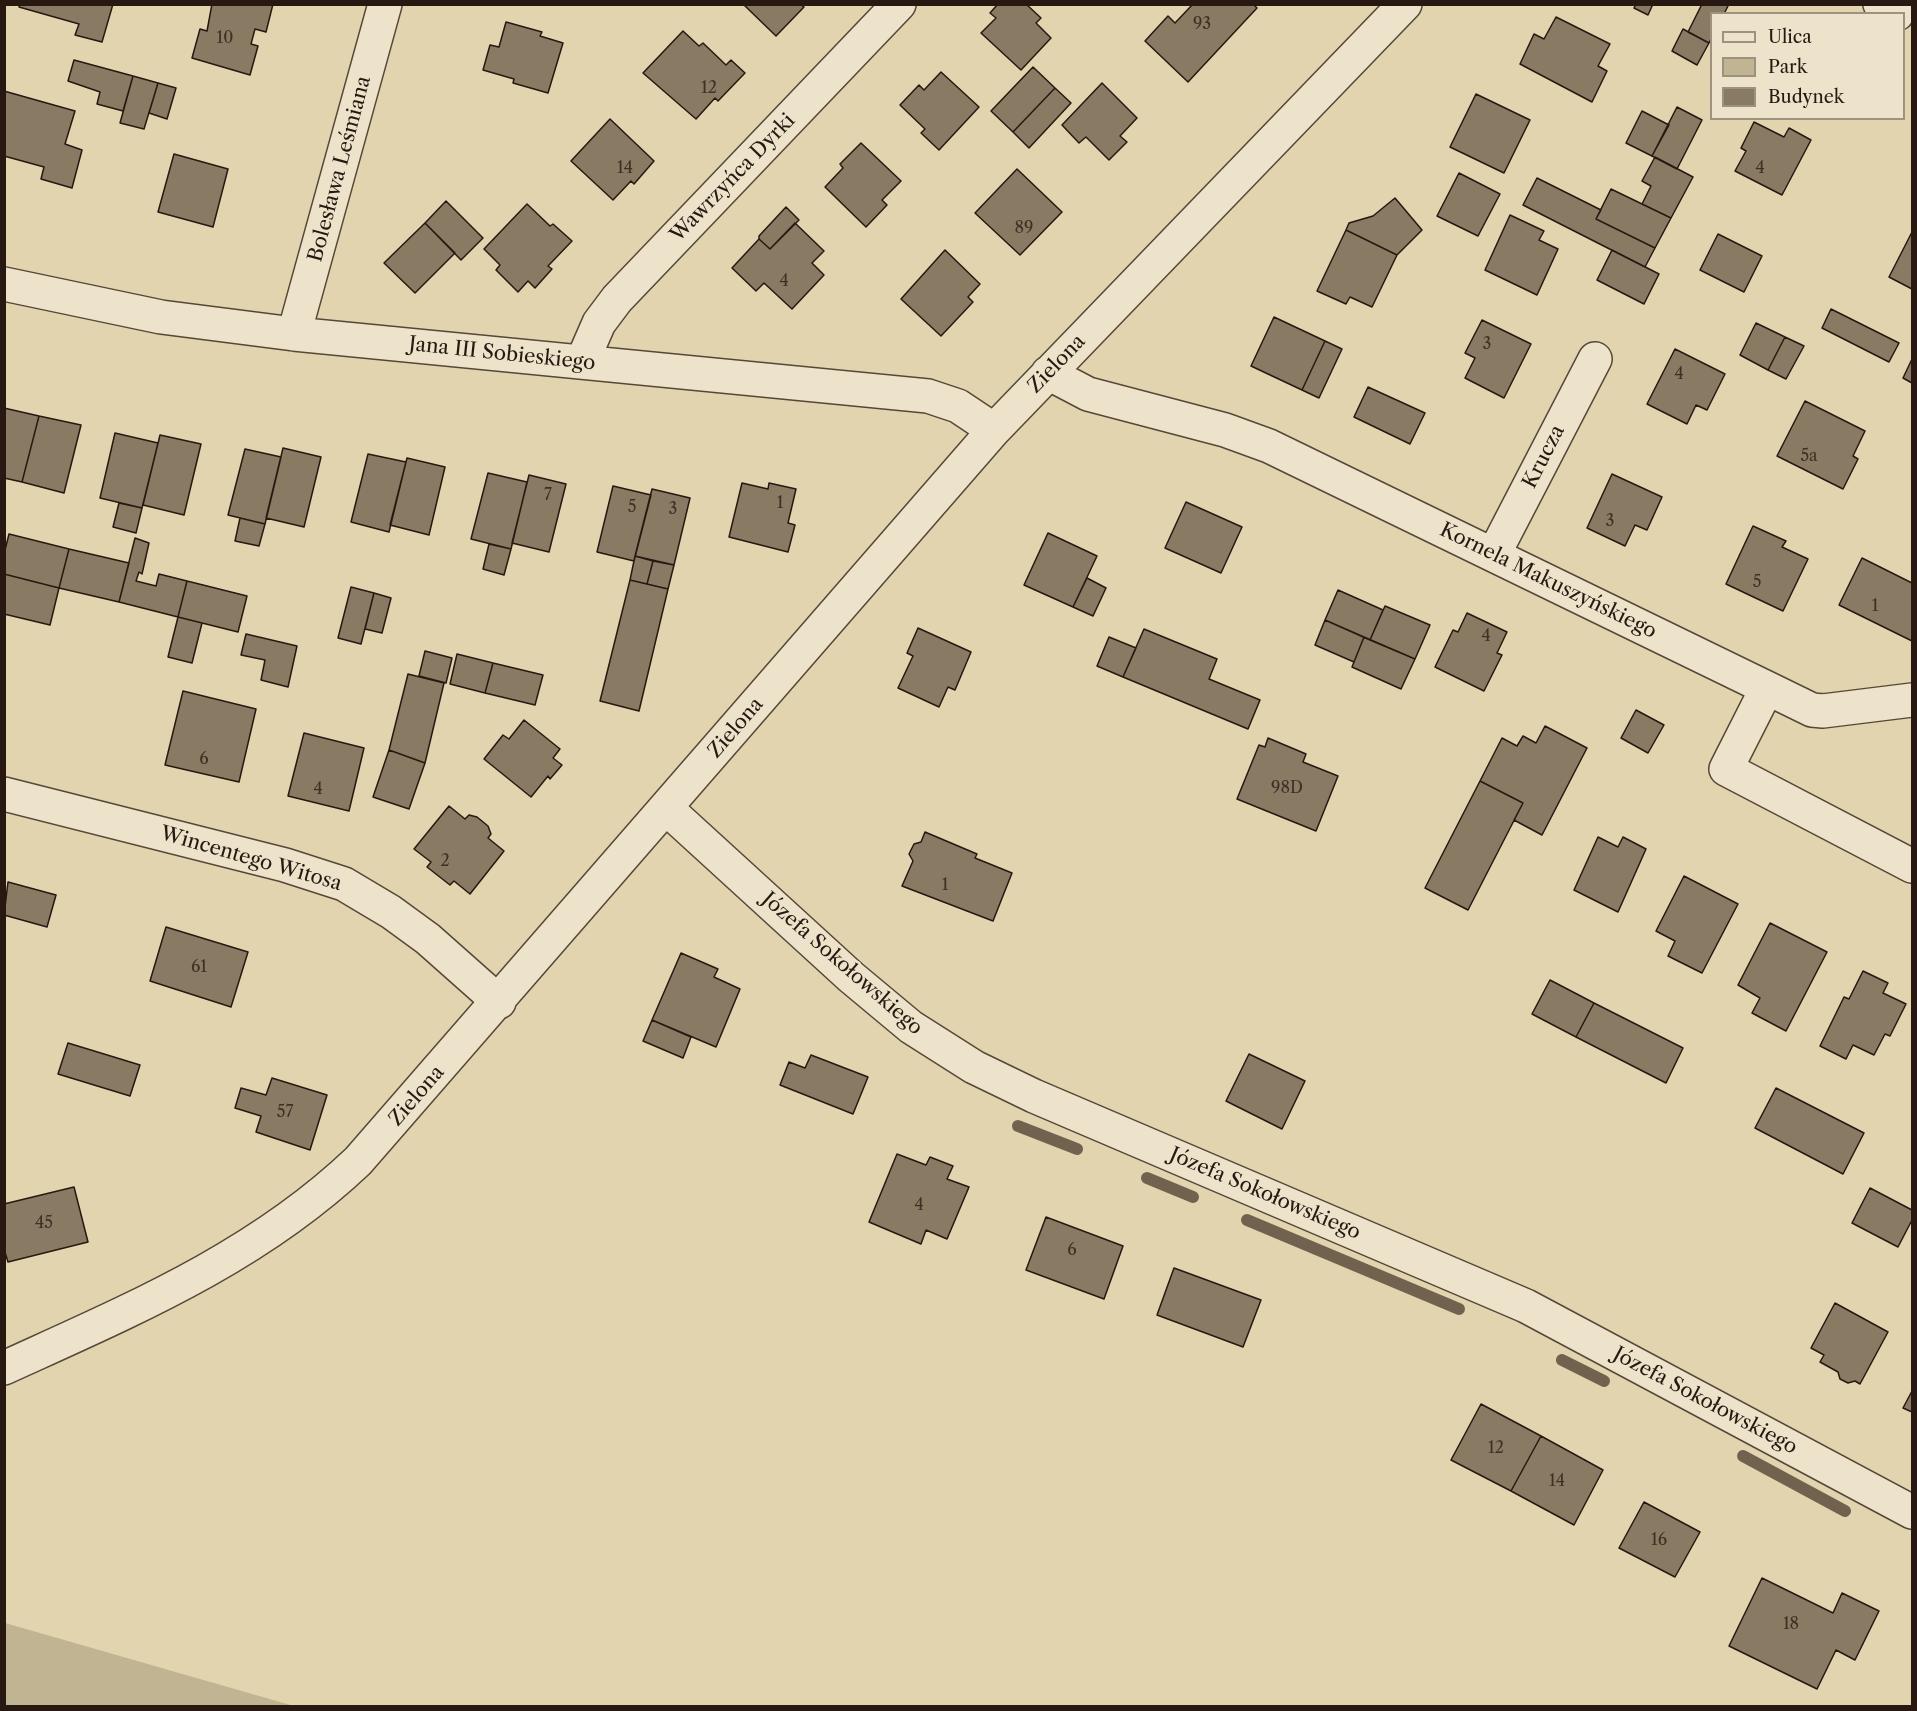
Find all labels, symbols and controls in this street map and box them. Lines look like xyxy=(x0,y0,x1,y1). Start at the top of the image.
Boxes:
legend xyxy=(1710,12,1905,120)
house number: 93 xyxy=(1193,14,1211,34)
text: Ulica xyxy=(1768,26,1812,48)
house number: 10 xyxy=(217,28,233,48)
text: Park xyxy=(1768,56,1807,78)
street label: Bolesława Leśmiana xyxy=(304,73,376,265)
house number: 12 xyxy=(701,78,717,98)
text: Budynek xyxy=(1768,86,1844,108)
street label: Wawrzyńca Dyrki xyxy=(666,109,800,247)
house number: 14 xyxy=(617,158,633,178)
house number: 4 xyxy=(1755,158,1765,178)
house number: 89 xyxy=(1015,218,1033,238)
house number: 4 xyxy=(779,271,789,291)
street label: Zielona xyxy=(1023,330,1091,398)
street label: Jana III Sobieskiego xyxy=(407,332,597,376)
house number: 3 xyxy=(1483,334,1491,354)
house number: 4 xyxy=(1674,364,1684,384)
street label: Krucza xyxy=(1518,421,1570,493)
house number: 5a xyxy=(1800,446,1818,466)
house number: 7 xyxy=(544,485,552,505)
house number: 1 xyxy=(777,493,783,513)
house number: 5 xyxy=(628,497,636,517)
house number: 3 xyxy=(669,499,677,519)
house number: 3 xyxy=(1606,511,1614,531)
street label: Kornela Makuszyńskiego xyxy=(1436,518,1660,644)
house number: 5 xyxy=(1753,572,1761,592)
house number: 1 xyxy=(1872,596,1878,616)
house number: 4 xyxy=(1481,626,1491,646)
street label: Zielona xyxy=(703,693,769,763)
house number: 6 xyxy=(199,749,209,769)
house number: 98D xyxy=(1271,778,1303,798)
house number: 4 xyxy=(313,779,323,799)
street label: Wincentego Witosa xyxy=(158,822,344,896)
house number: 2 xyxy=(440,851,450,871)
house number: 1 xyxy=(942,875,948,895)
street label: Józefa Sokołowskiego xyxy=(757,888,927,1040)
house number: 61 xyxy=(191,957,207,977)
street label: Zielona xyxy=(384,1061,450,1131)
house number: 57 xyxy=(277,1102,293,1122)
street label: Józefa Sokołowskiego xyxy=(1166,1143,1364,1245)
house number: 4 xyxy=(914,1195,924,1215)
house number: 45 xyxy=(35,1213,53,1233)
house number: 6 xyxy=(1067,1240,1077,1260)
street label: Józefa Sokołowskiego xyxy=(1609,1342,1801,1460)
house number: 12 xyxy=(1488,1438,1504,1458)
house number: 14 xyxy=(1549,1471,1565,1491)
house number: 16 xyxy=(1651,1530,1667,1550)
house number: 18 xyxy=(1783,1614,1799,1634)

